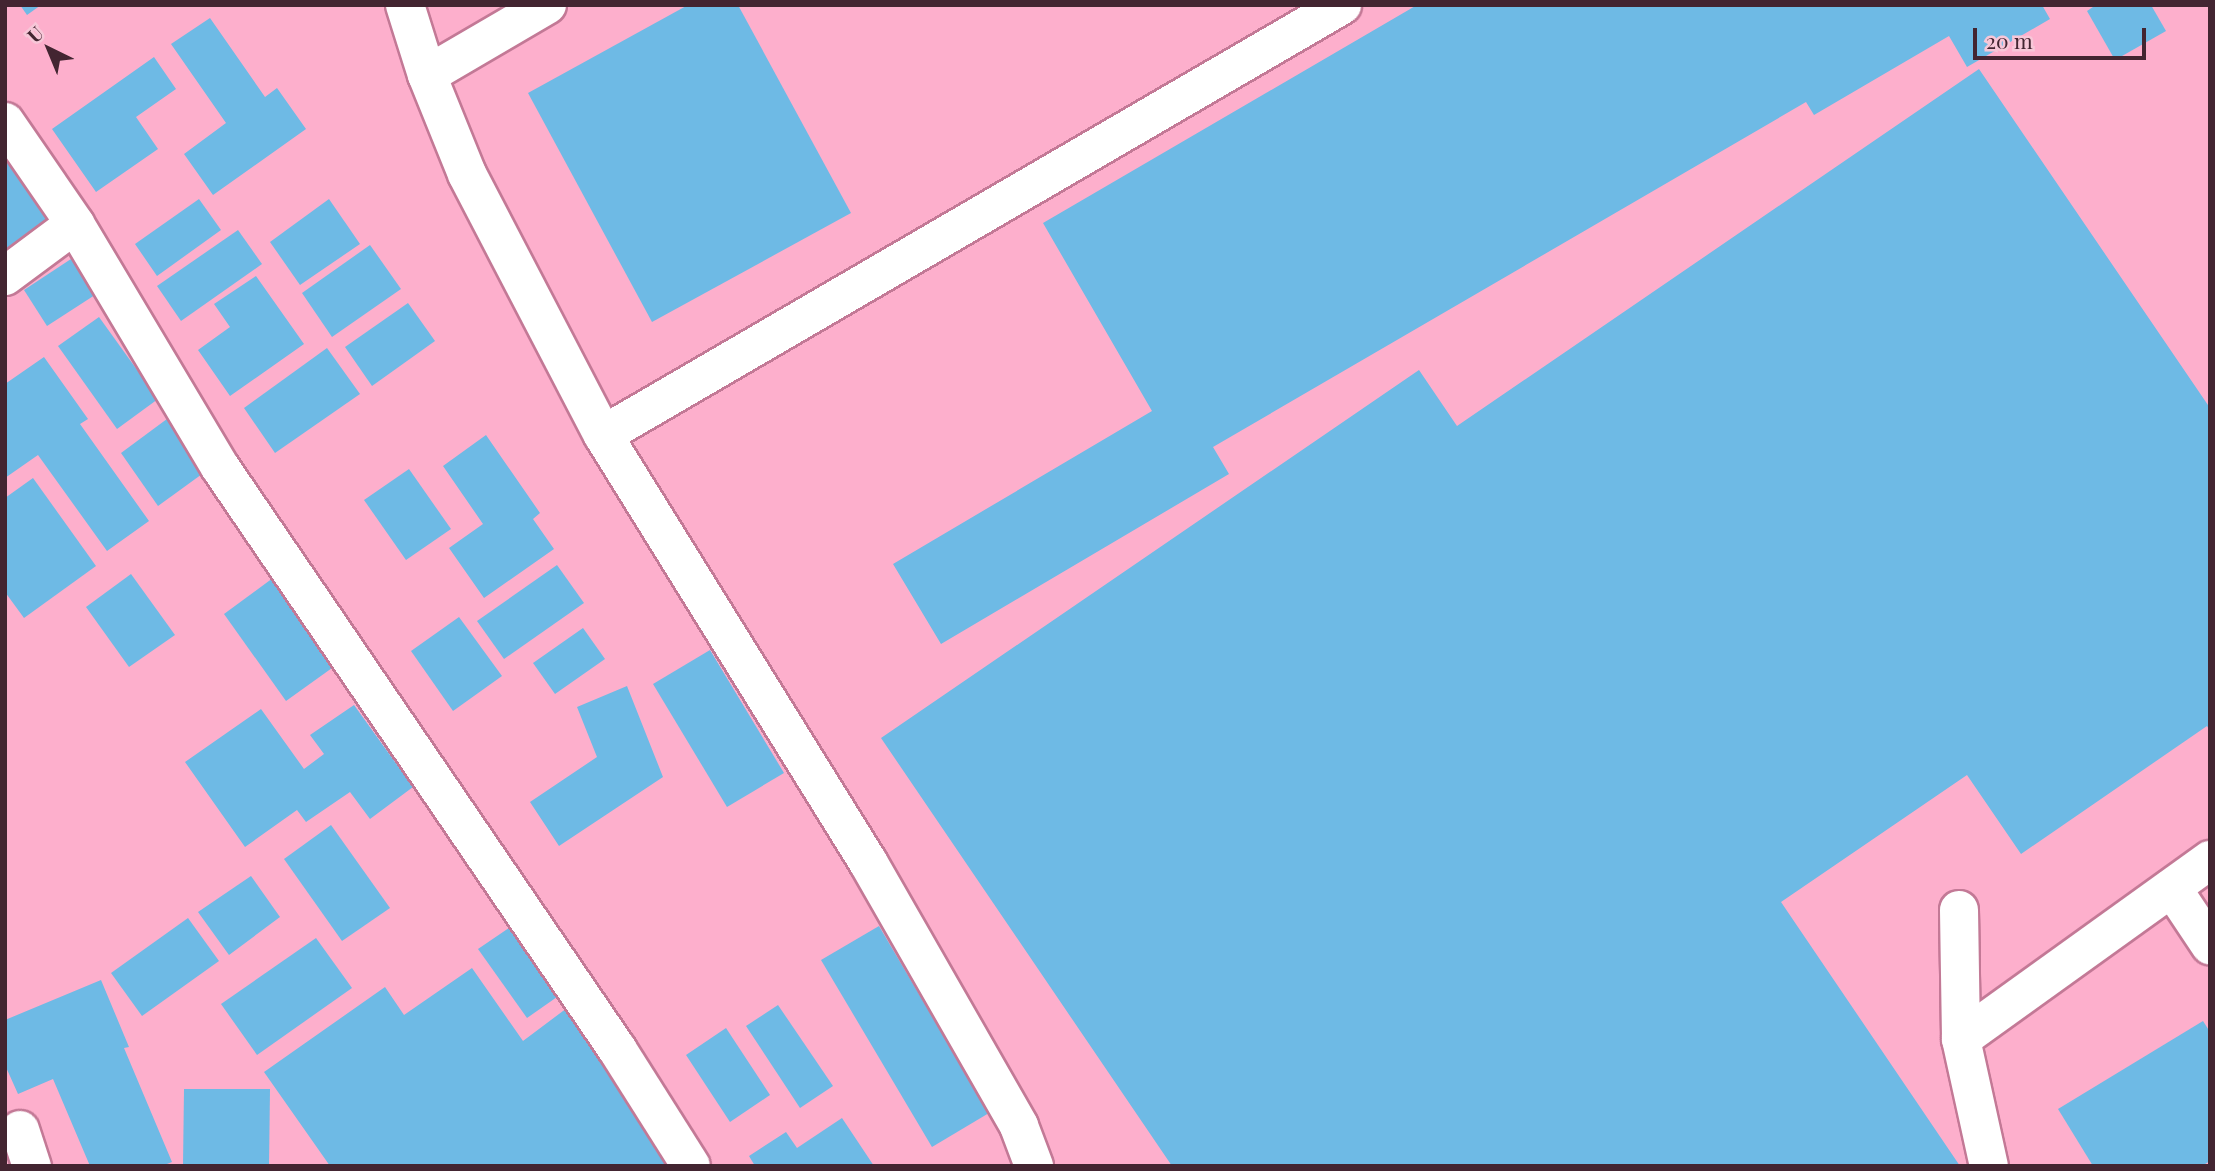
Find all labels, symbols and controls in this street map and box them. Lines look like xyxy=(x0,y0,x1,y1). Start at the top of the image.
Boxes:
north arrow xyxy=(14,14,84,84)
scale bar xyxy=(1977,14,2150,58)
text: U xyxy=(21,20,48,48)
text: 20 m xyxy=(1986,26,2033,54)

